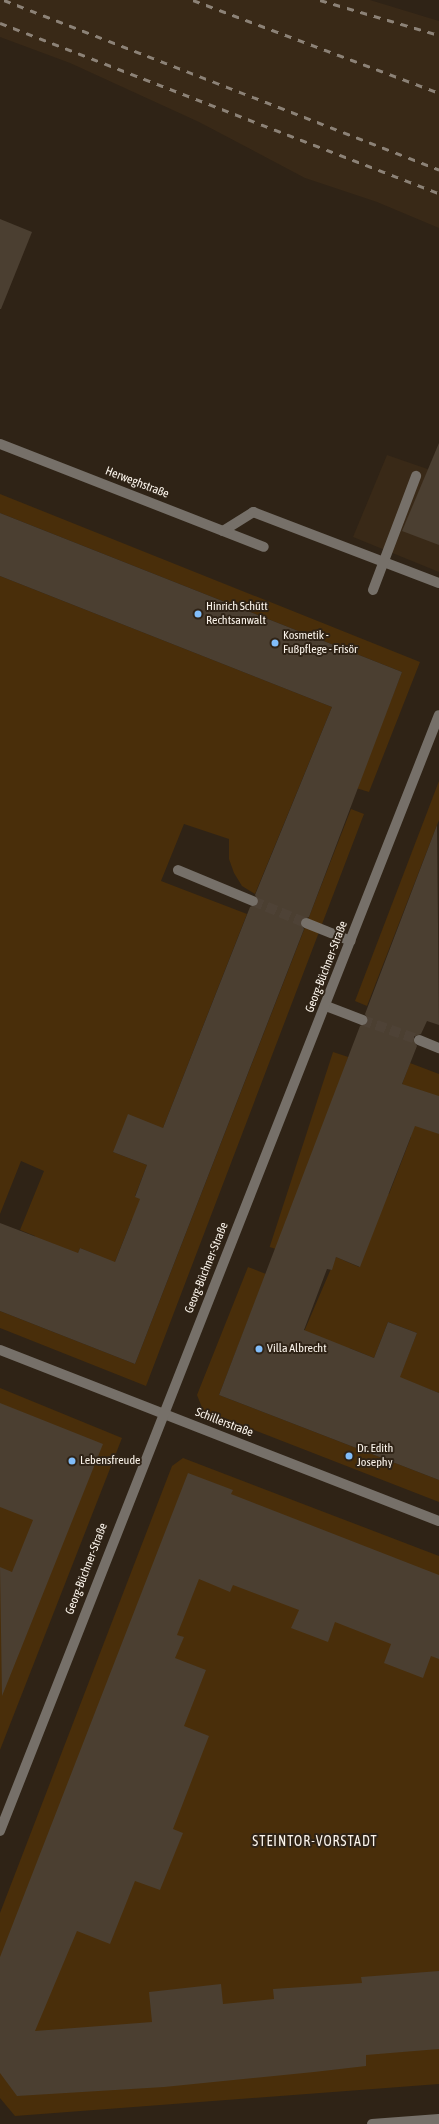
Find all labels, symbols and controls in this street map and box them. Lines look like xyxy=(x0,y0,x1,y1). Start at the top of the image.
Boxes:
street label: Herweghstraße xyxy=(103,464,171,502)
place label: Hinrich Schütt Rechtsanwalt xyxy=(206,600,268,628)
marker: Hinrich Schütt Rechtsanwalt xyxy=(193,609,203,619)
place label: Kosmetik - Fußpflege - Frisör xyxy=(283,629,358,657)
marker: Kosmetik - Fußpflege - Frisör xyxy=(270,638,280,648)
street label: Georg-Büchner-Straße xyxy=(303,919,351,1015)
street label: Georg-Büchner-Straße xyxy=(182,1220,232,1316)
place label: Villa Albrecht xyxy=(267,1342,327,1356)
marker: Villa Albrecht xyxy=(254,1344,264,1354)
street label: Schillerstraße xyxy=(193,1405,255,1441)
place label: Dr. Edith Josephy xyxy=(357,1442,393,1470)
marker: Dr. Edith Josephy xyxy=(344,1451,354,1461)
place label: Lebensfreude xyxy=(80,1454,141,1468)
marker: Lebensfreude xyxy=(67,1456,77,1466)
street label: Georg-Büchner-Straße xyxy=(63,1521,111,1617)
district label: STEINTOR-VORSTADT xyxy=(252,1833,378,1849)

